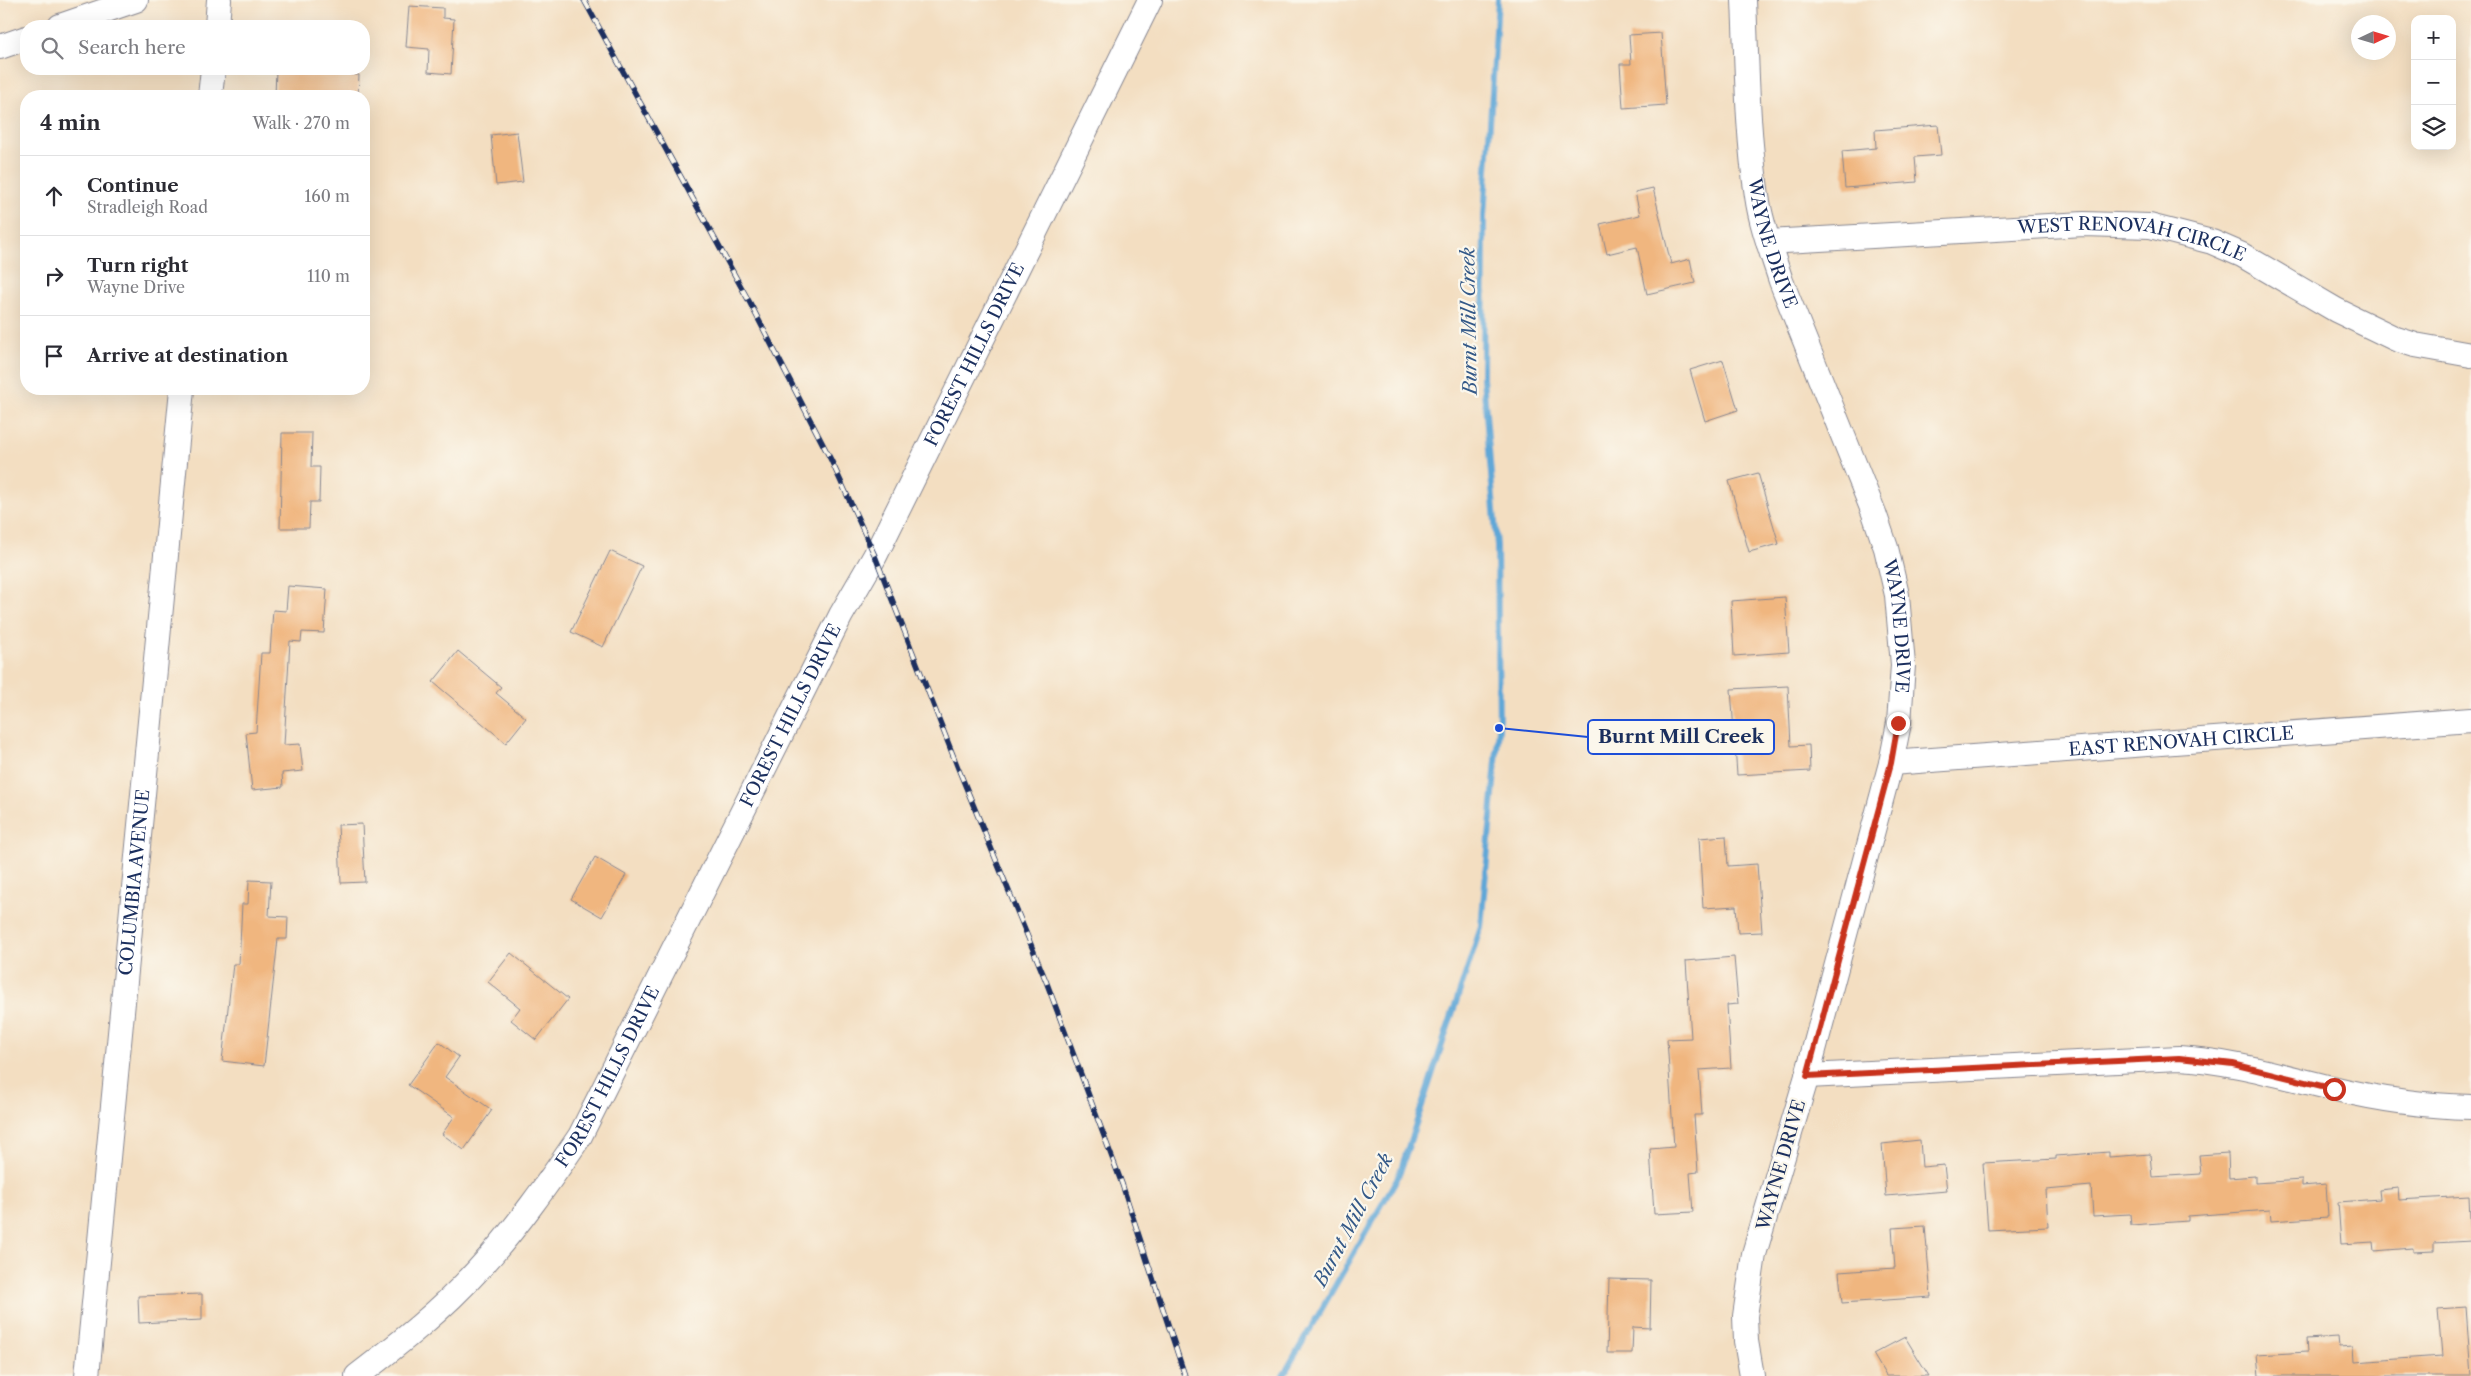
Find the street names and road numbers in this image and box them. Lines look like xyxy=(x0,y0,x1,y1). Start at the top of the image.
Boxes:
street label: WAYNE DRIVE xyxy=(1743,176,1802,312)
street label: WEST RENOVAH CIRCLE xyxy=(2016,213,2249,266)
street label: FOREST HILLS DRIVE xyxy=(920,259,1029,450)
street label: WAYNE DRIVE xyxy=(1878,556,1914,694)
street label: FOREST HILLS DRIVE xyxy=(736,620,846,811)
street label: EAST RENOVAH CIRCLE xyxy=(2068,722,2295,761)
street label: COLUMBIA AVENUE xyxy=(115,788,154,976)
street label: FOREST HILLS DRIVE xyxy=(551,982,664,1172)
street label: WAYNE DRIVE xyxy=(1752,1097,1810,1234)

